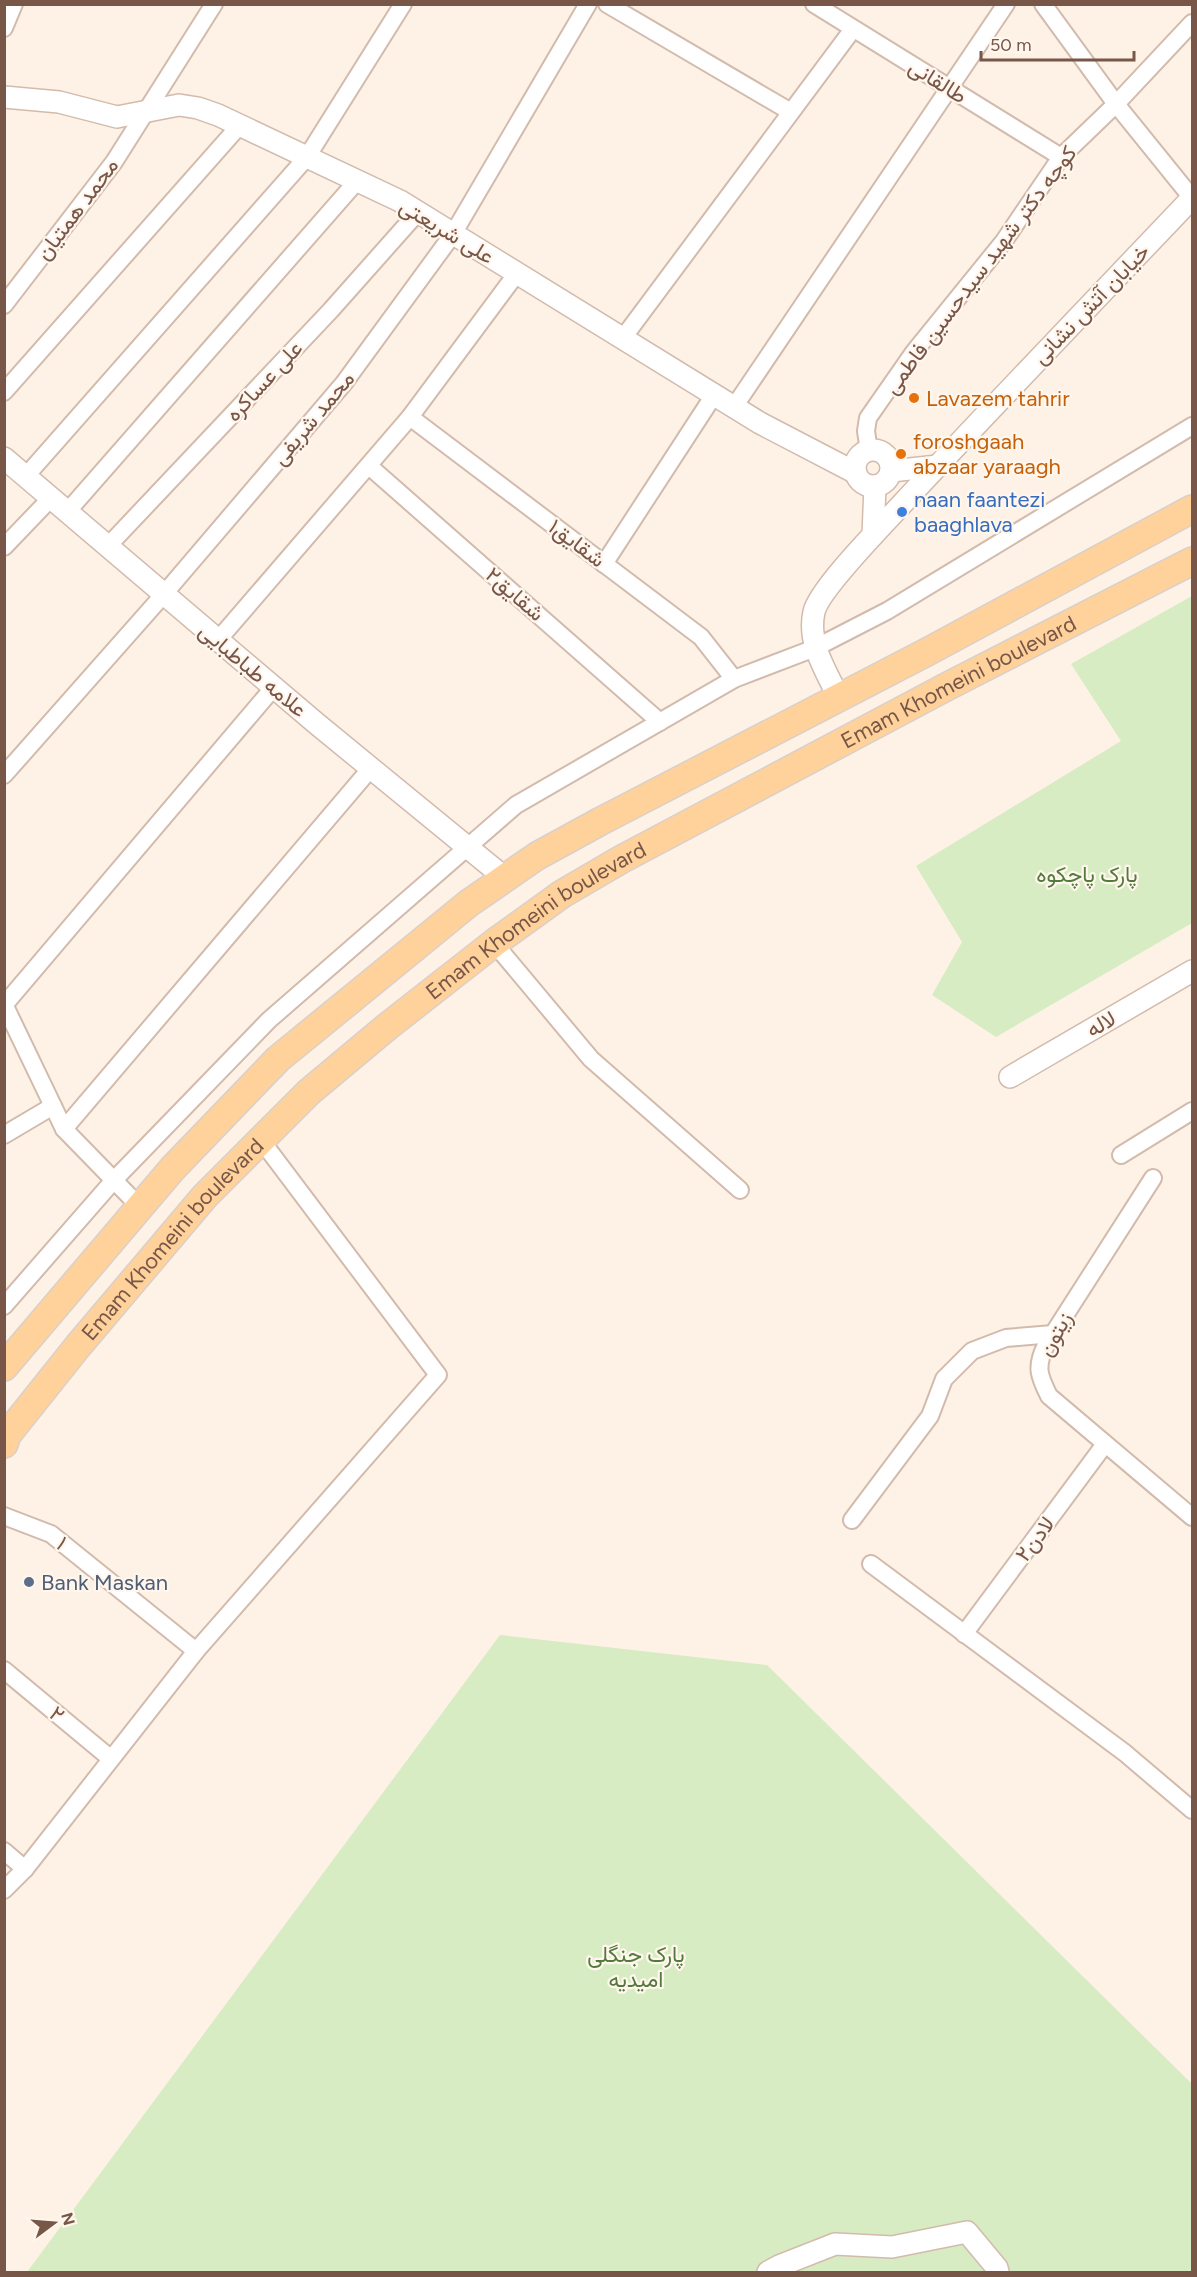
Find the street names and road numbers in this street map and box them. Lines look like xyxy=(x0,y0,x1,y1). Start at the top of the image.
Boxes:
street label: طالقانی xyxy=(904,53,972,109)
street label: کوچه دکتر شهید سیدحسین فاطمی xyxy=(878,140,1083,400)
street label: محمد همتیان xyxy=(30,153,124,265)
street label: علی شریعتی xyxy=(395,192,499,270)
street label: خیابان آتش نشانی xyxy=(1027,238,1155,370)
street label: علی عساکره xyxy=(220,335,308,427)
street label: محمد شریفی xyxy=(266,366,360,470)
street label: شقایق۱ xyxy=(543,513,611,573)
street label: شقایق۲ xyxy=(480,561,550,627)
street label: Emam Khomeini boulevard xyxy=(836,609,1080,754)
street label: علامه طباطبایی xyxy=(193,617,313,723)
street label: Emam Khomeini boulevard xyxy=(420,835,650,1005)
street label: لاله xyxy=(1081,1005,1121,1043)
street label: Emam Khomeini boulevard xyxy=(75,1132,269,1346)
street label: زیتون xyxy=(1032,1307,1078,1361)
street label: لادن۲ xyxy=(1009,1511,1061,1567)
street label: ۱ xyxy=(51,1531,73,1555)
street label: ۲ xyxy=(44,1700,70,1728)

